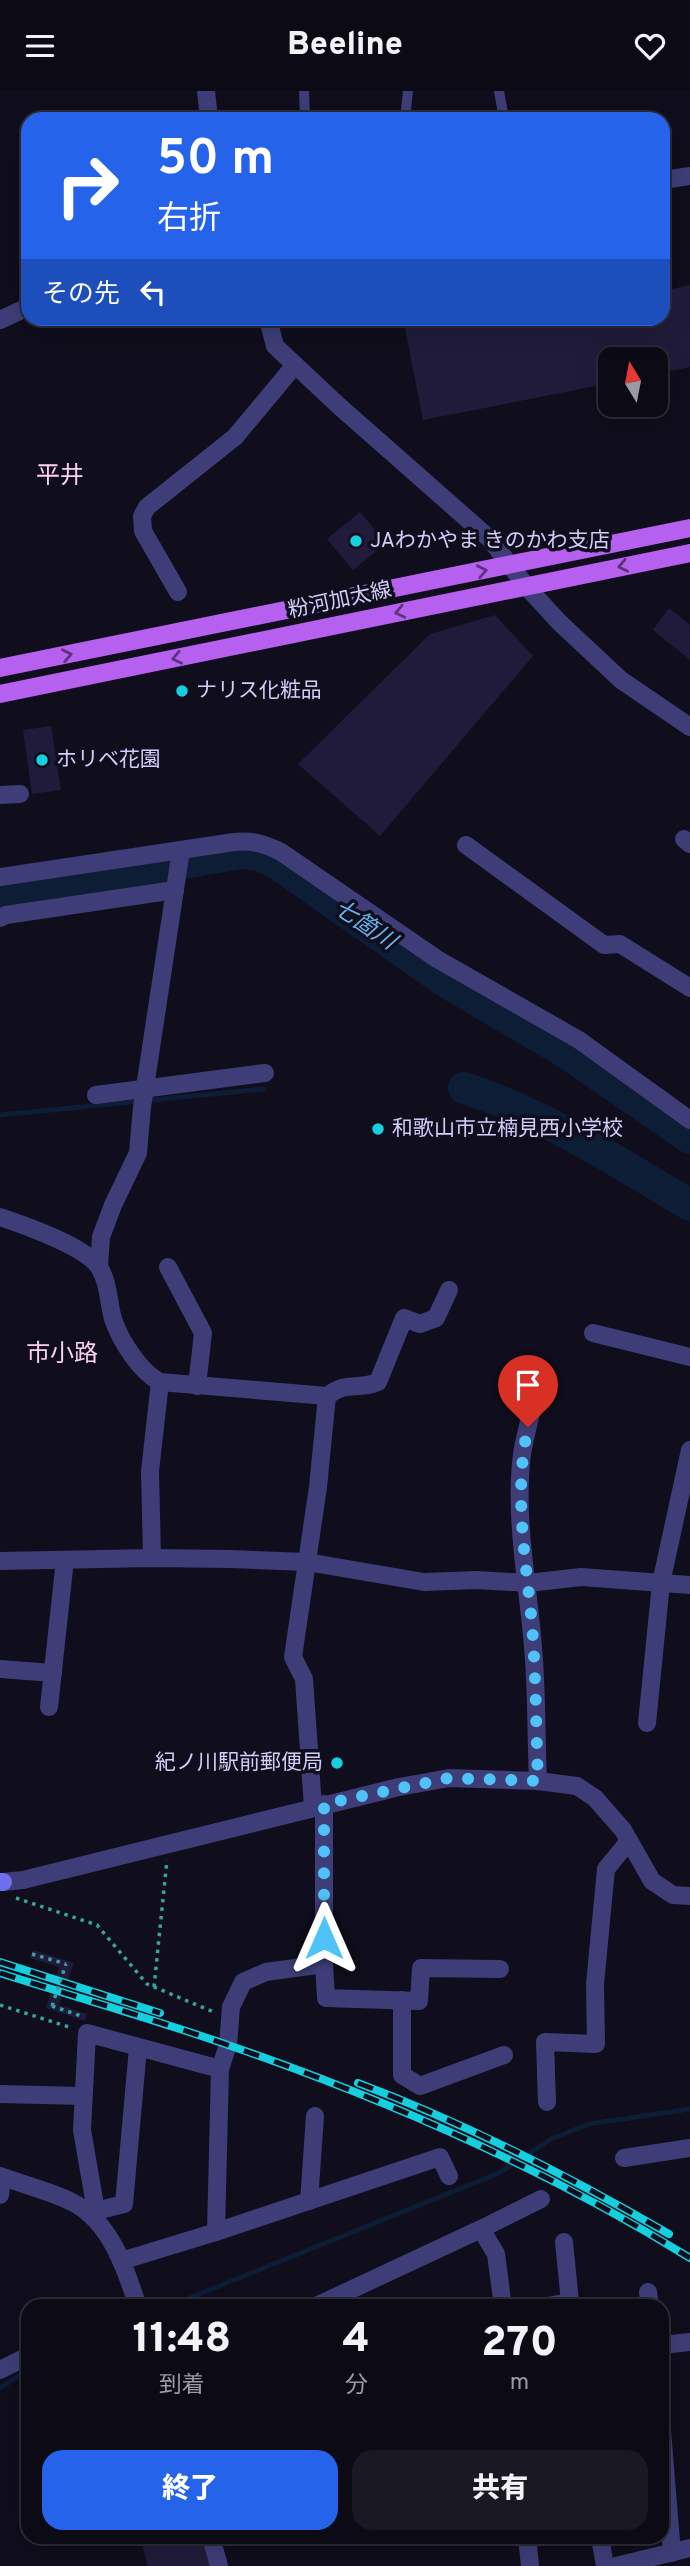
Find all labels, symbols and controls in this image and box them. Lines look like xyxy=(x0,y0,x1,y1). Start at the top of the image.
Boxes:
text: Beeline xyxy=(287,26,403,66)
icon: menu xyxy=(21,27,59,65)
icon: heart xyxy=(631,27,669,65)
text: 50 m xyxy=(157,130,274,192)
icon: right xyxy=(42,140,133,231)
text: 右折 xyxy=(157,200,221,240)
icon: left xyxy=(134,273,172,311)
text: その先 xyxy=(42,279,120,312)
north arrow xyxy=(598,347,668,417)
map controls xyxy=(598,347,668,417)
district label: 平井 xyxy=(36,462,84,492)
place label: JAわかやま きのかわ支店 xyxy=(370,528,610,555)
marker: JAわかやま きのかわ支店 xyxy=(348,533,364,549)
one-way arrow xyxy=(617,558,629,573)
one-way arrow xyxy=(476,565,488,580)
street label: 粉河加太線 xyxy=(286,577,394,625)
one-way arrow xyxy=(394,604,406,619)
one-way arrow xyxy=(61,648,73,663)
one-way arrow xyxy=(171,649,183,664)
place label: ナリス化粧品 xyxy=(196,678,322,705)
marker: ナリス化粧品 xyxy=(174,683,190,699)
place label: ホリベ花園 xyxy=(56,747,161,774)
marker: ホリベ花園 xyxy=(34,752,50,768)
water label: 七箇川 xyxy=(327,895,403,959)
place label: 和歌山市立楠見西小学校 xyxy=(392,1116,623,1143)
marker: 和歌山市立楠見西小学校 xyxy=(370,1121,386,1137)
district label: 市小路 xyxy=(26,1340,98,1370)
pin xyxy=(498,1355,558,1427)
icon: arrive xyxy=(509,1366,547,1404)
place label: 紀ノ川駅前郵便局 xyxy=(155,1750,323,1777)
marker: 紀ノ川駅前郵便局 xyxy=(329,1755,345,1771)
position arrow xyxy=(287,1901,361,1975)
text: 11:48 xyxy=(132,2314,231,2367)
text: 4 xyxy=(343,2314,370,2367)
text: 270 xyxy=(481,2318,558,2371)
text: m xyxy=(510,2369,529,2398)
text: 到着 xyxy=(159,2372,205,2401)
text: 分 xyxy=(345,2372,368,2401)
button: 終了 xyxy=(42,2450,338,2530)
button: 共有 xyxy=(352,2450,648,2530)

